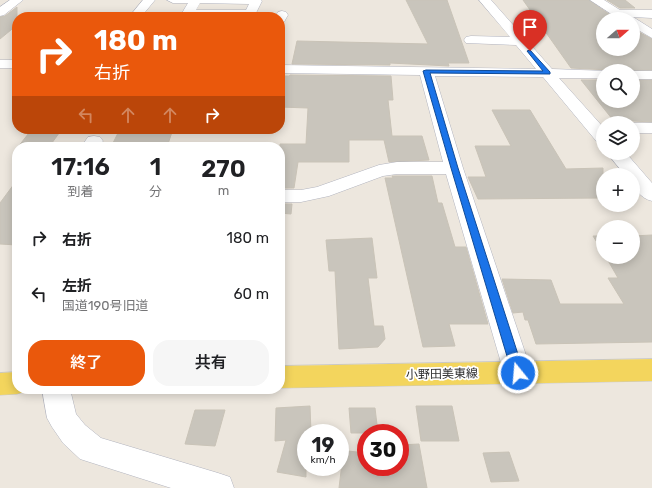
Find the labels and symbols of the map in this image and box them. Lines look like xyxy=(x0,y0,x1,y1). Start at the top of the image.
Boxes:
pin xyxy=(513,10,547,51)
north arrow xyxy=(596,12,640,56)
position arrow xyxy=(497,352,539,394)
street label: 小野田美東線 xyxy=(406,366,478,382)
speed limit sign: 30 xyxy=(357,424,409,476)

